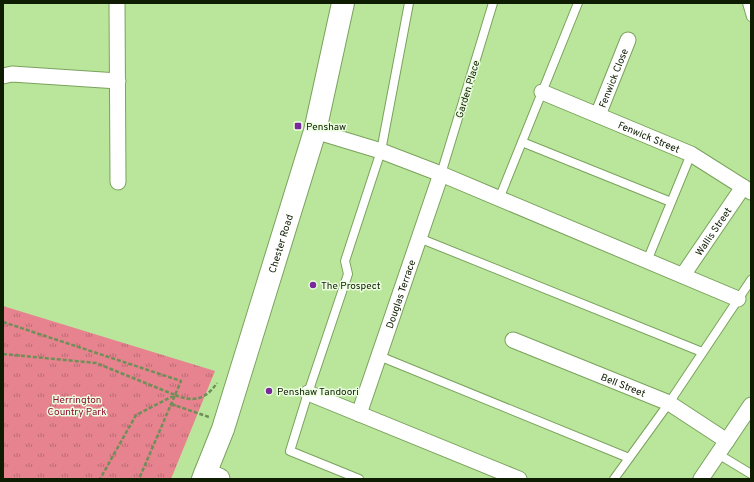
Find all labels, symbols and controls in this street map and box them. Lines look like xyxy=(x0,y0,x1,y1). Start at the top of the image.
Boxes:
street label: Fenwick Close xyxy=(597,47,632,110)
street label: Garden Place xyxy=(453,59,483,120)
street label: Fenwick Street xyxy=(616,119,682,157)
marker: Penshaw xyxy=(293,121,303,131)
place label: Penshaw xyxy=(306,121,346,134)
street label: Wallis Street xyxy=(693,205,735,259)
street label: Chester Road xyxy=(267,213,297,275)
street label: Douglas Terrace xyxy=(384,258,419,330)
marker: The Prospect xyxy=(308,280,318,290)
place label: The Prospect xyxy=(321,280,381,293)
street label: Bell Street xyxy=(598,371,647,401)
marker: Penshaw Tandoori xyxy=(264,386,274,396)
place label: Penshaw Tandoori xyxy=(277,386,359,399)
park label: Herrington Country Park xyxy=(48,394,106,419)

